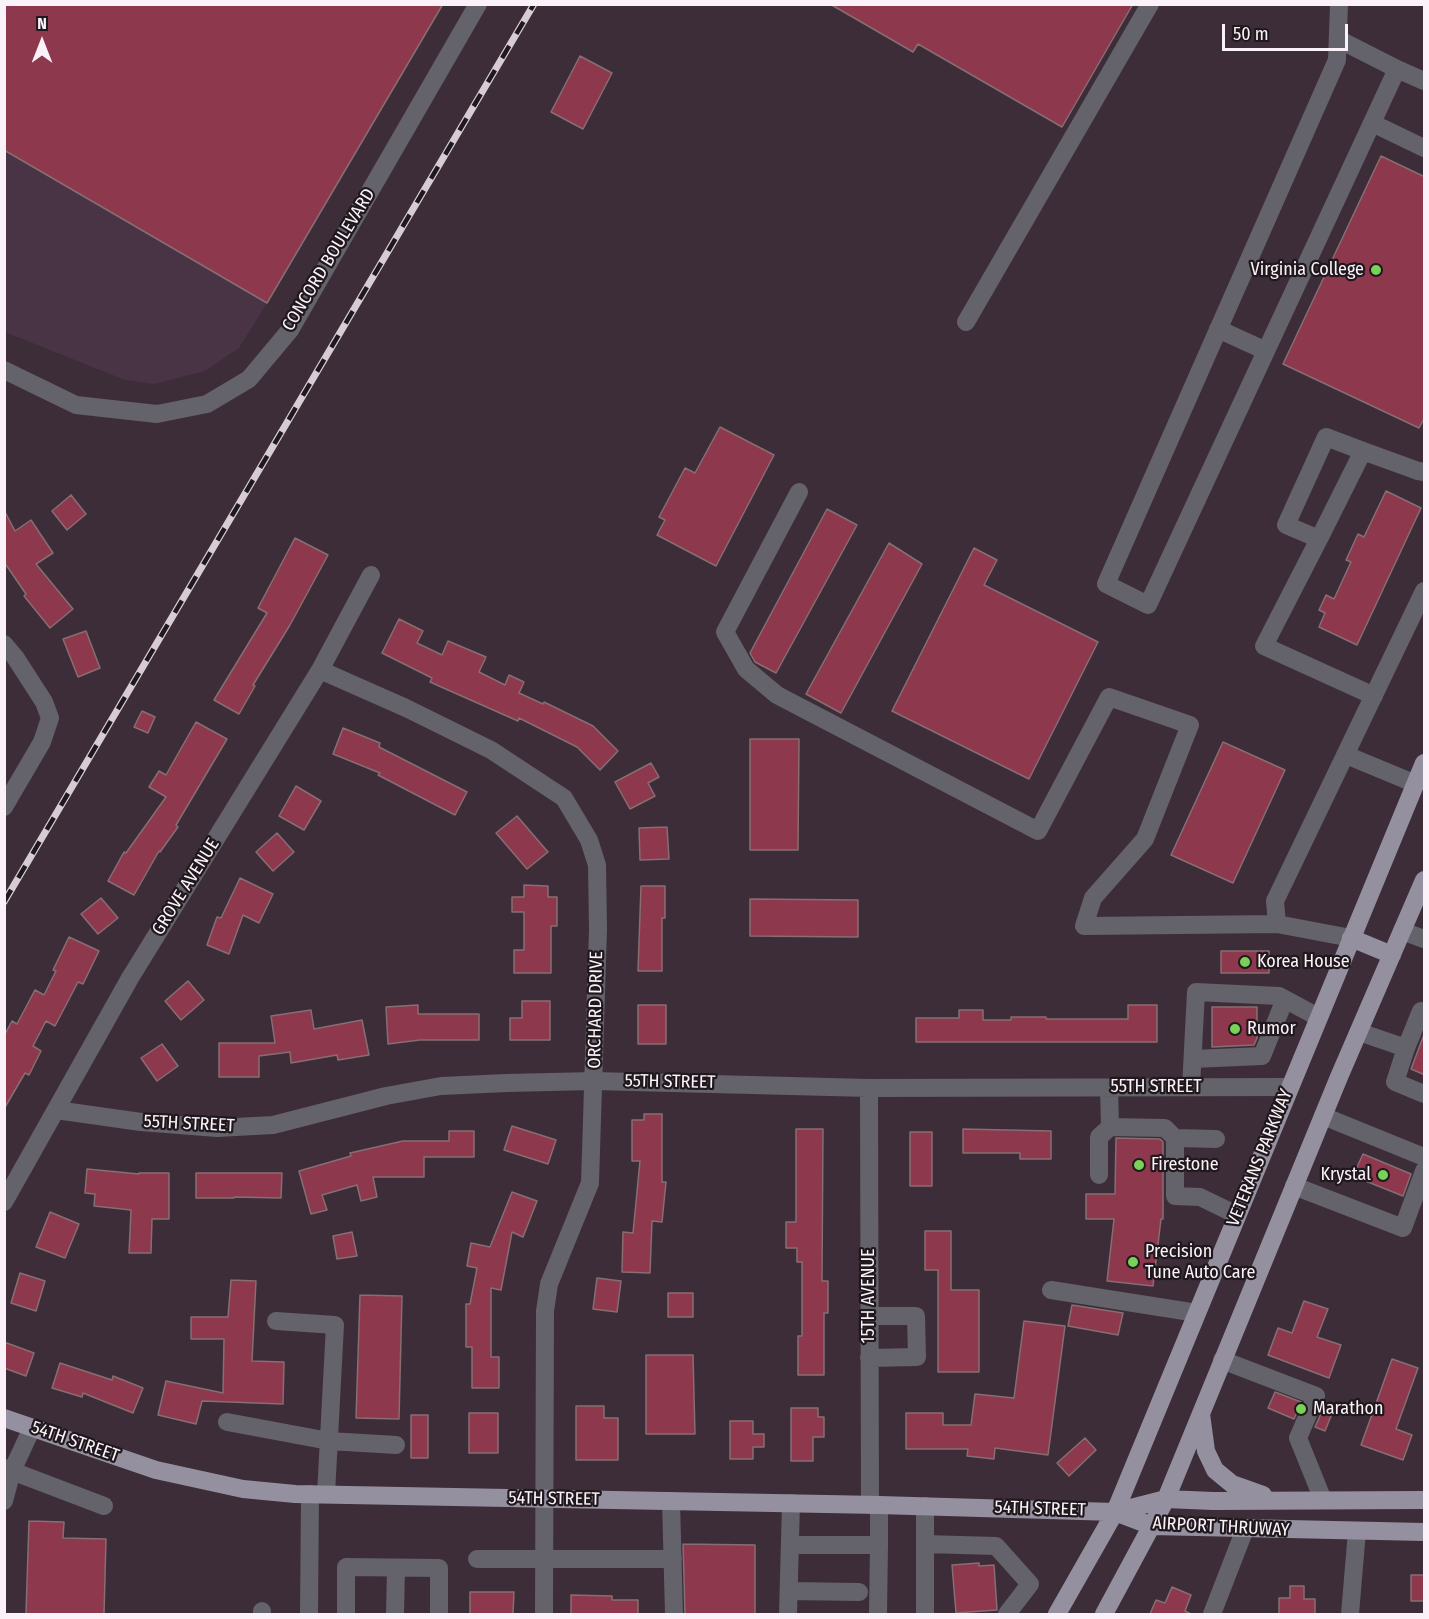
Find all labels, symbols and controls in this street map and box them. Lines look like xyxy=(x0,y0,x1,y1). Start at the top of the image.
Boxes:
north arrow xyxy=(12,12,72,72)
scale bar xyxy=(1225,12,1351,50)
text: N xyxy=(37,14,47,33)
text: 50 m xyxy=(1233,23,1269,45)
street label: CONCORD BOULEVARD xyxy=(278,185,380,335)
place label: Virginia College xyxy=(1251,259,1364,281)
marker: Virginia College xyxy=(1369,263,1383,277)
street label: GROVE AVENUE xyxy=(148,835,224,939)
street label: ORCHARD DRIVE xyxy=(584,951,608,1069)
place label: Korea House xyxy=(1257,951,1350,973)
marker: Korea House xyxy=(1238,955,1252,969)
place label: Rumor xyxy=(1247,1018,1296,1040)
marker: Rumor xyxy=(1228,1022,1242,1036)
street label: 55TH STREET xyxy=(624,1070,716,1094)
street label: 55TH STREET xyxy=(1110,1076,1202,1098)
street label: VETERANS PARKWAY xyxy=(1223,1086,1297,1230)
street label: 55TH STREET xyxy=(143,1111,235,1137)
place label: Firestone xyxy=(1151,1154,1219,1176)
marker: Firestone xyxy=(1132,1158,1146,1172)
place label: Krystal xyxy=(1320,1164,1371,1186)
marker: Krystal xyxy=(1376,1168,1390,1182)
place label: Precision Tune Auto Care xyxy=(1145,1241,1255,1284)
street label: 15TH AVENUE xyxy=(858,1249,880,1343)
marker: Precision Tune Auto Care xyxy=(1126,1255,1140,1269)
place label: Marathon xyxy=(1313,1398,1383,1420)
marker: Marathon xyxy=(1294,1402,1308,1416)
street label: 54TH STREET xyxy=(28,1417,122,1467)
street label: 54TH STREET xyxy=(508,1487,600,1511)
street label: 54TH STREET xyxy=(994,1497,1086,1521)
street label: AIRPORT THRUWAY xyxy=(1152,1513,1290,1541)

